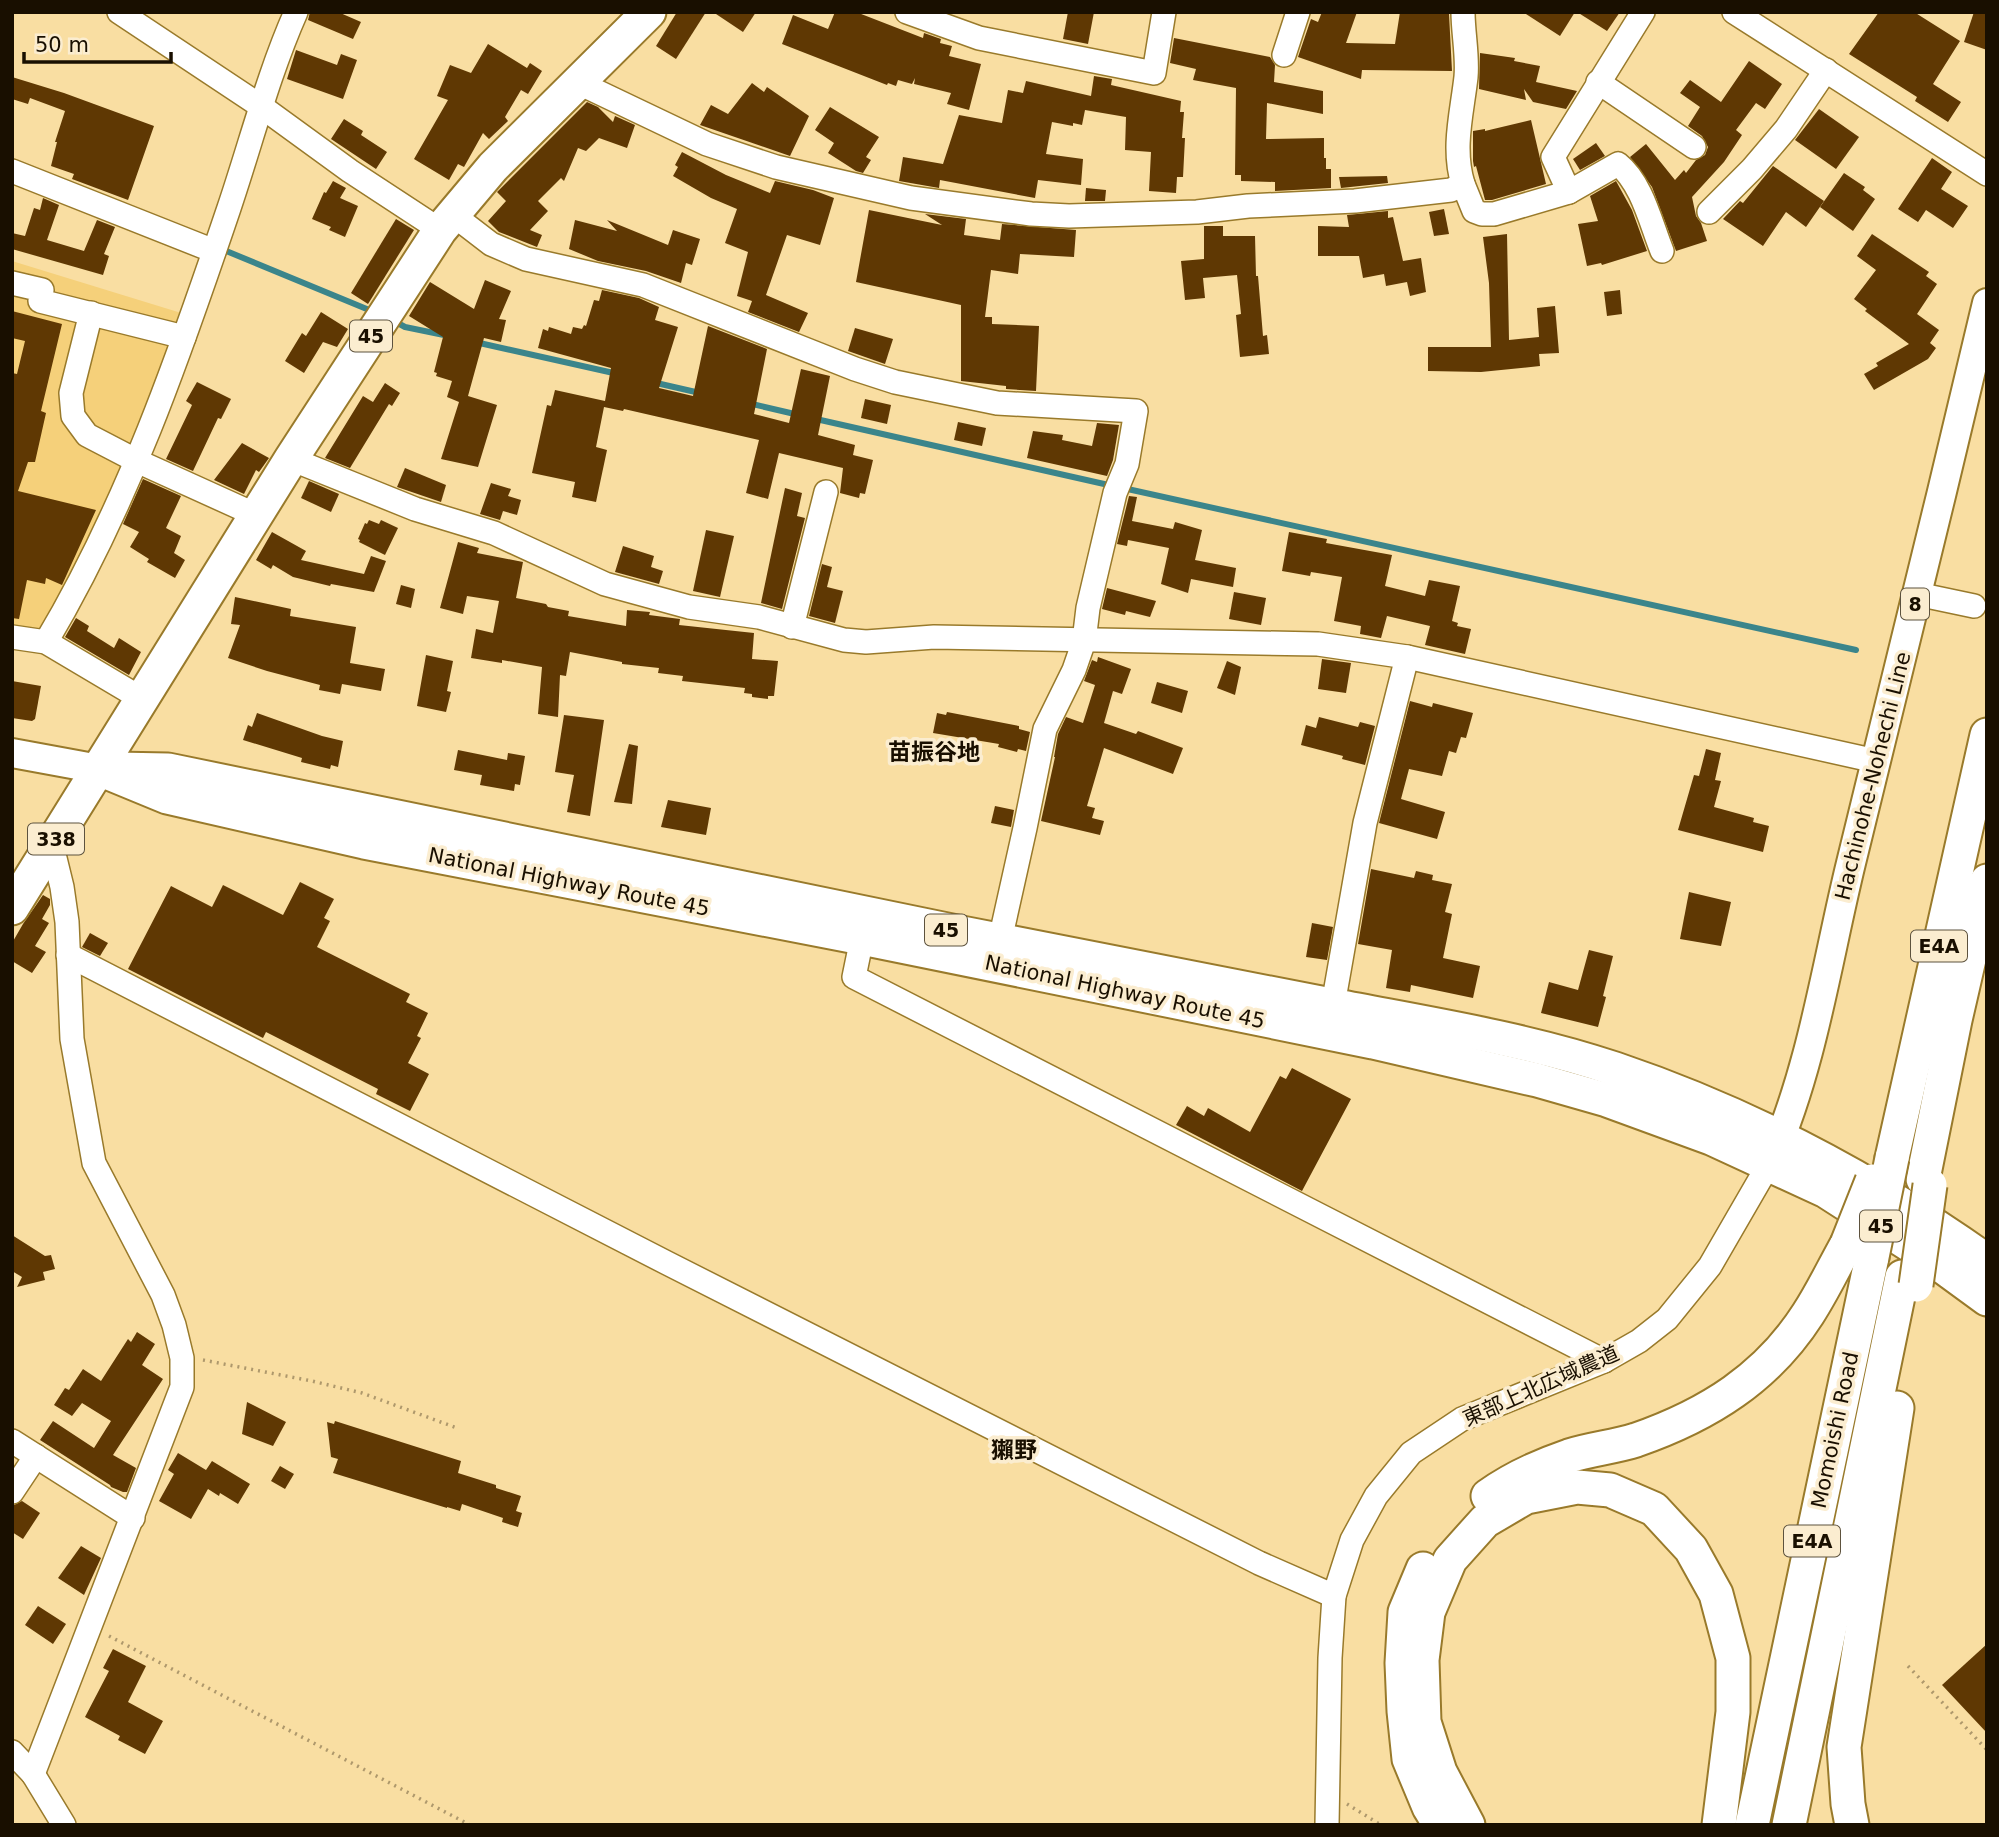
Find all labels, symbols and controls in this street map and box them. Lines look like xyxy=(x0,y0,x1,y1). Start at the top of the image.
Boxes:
scale bar xyxy=(24,21,172,65)
text: 50 m xyxy=(35,33,89,57)
road number: 45 xyxy=(350,320,392,352)
road number: 8 xyxy=(1901,589,1929,620)
street label: Hachinohe-Nohechi Line xyxy=(1830,649,1916,903)
district label: 苗振谷地 xyxy=(888,739,980,765)
road number: 338 xyxy=(28,824,84,854)
street label: National Highway Route 45 xyxy=(426,843,712,921)
road number: 45 xyxy=(925,914,967,946)
road number: E4A xyxy=(1911,930,1967,962)
street label: National Highway Route 45 xyxy=(983,951,1267,1033)
road number: 45 xyxy=(1860,1210,1902,1242)
street label: 東部上北広域農道 xyxy=(1459,1341,1623,1431)
street label: Momoishi Road xyxy=(1807,1349,1863,1511)
district label: 獺野 xyxy=(991,1437,1037,1463)
road number: E4A xyxy=(1784,1526,1840,1556)

